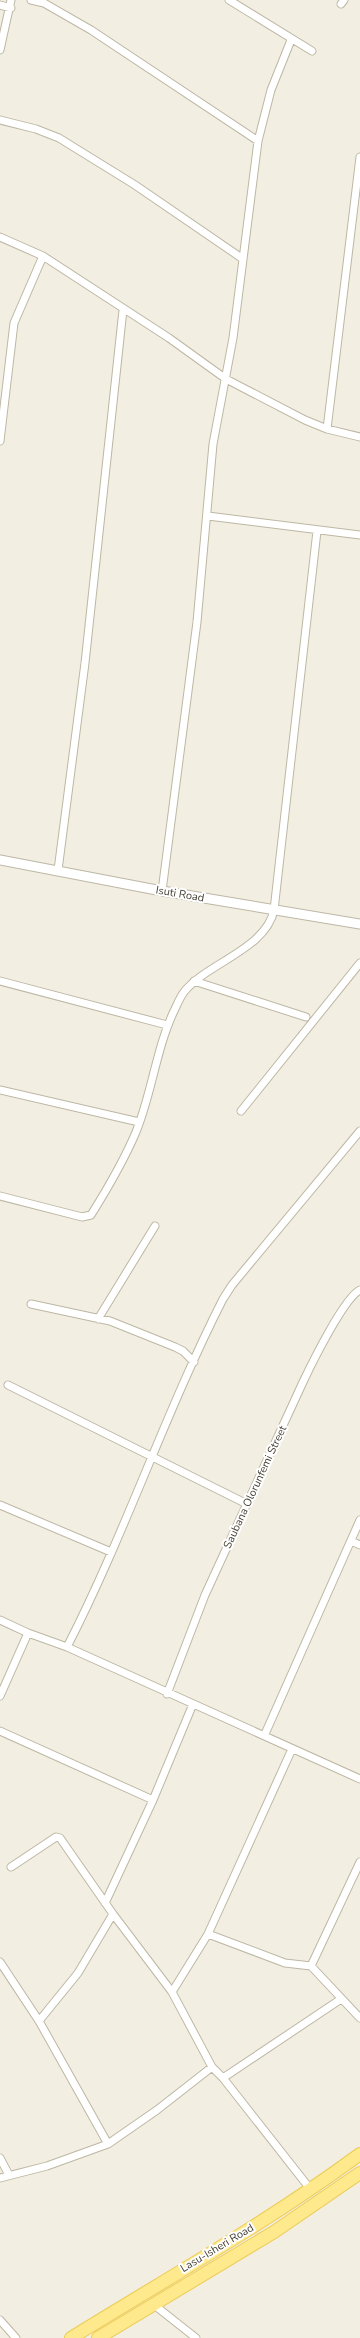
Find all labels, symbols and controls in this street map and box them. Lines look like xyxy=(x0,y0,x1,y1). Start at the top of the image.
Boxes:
street label: Isuti Road xyxy=(155,882,205,906)
street label: Saubana Olorunfemi Street xyxy=(220,1423,290,1551)
street label: Lasu-Isheri Road xyxy=(178,2220,256,2276)

